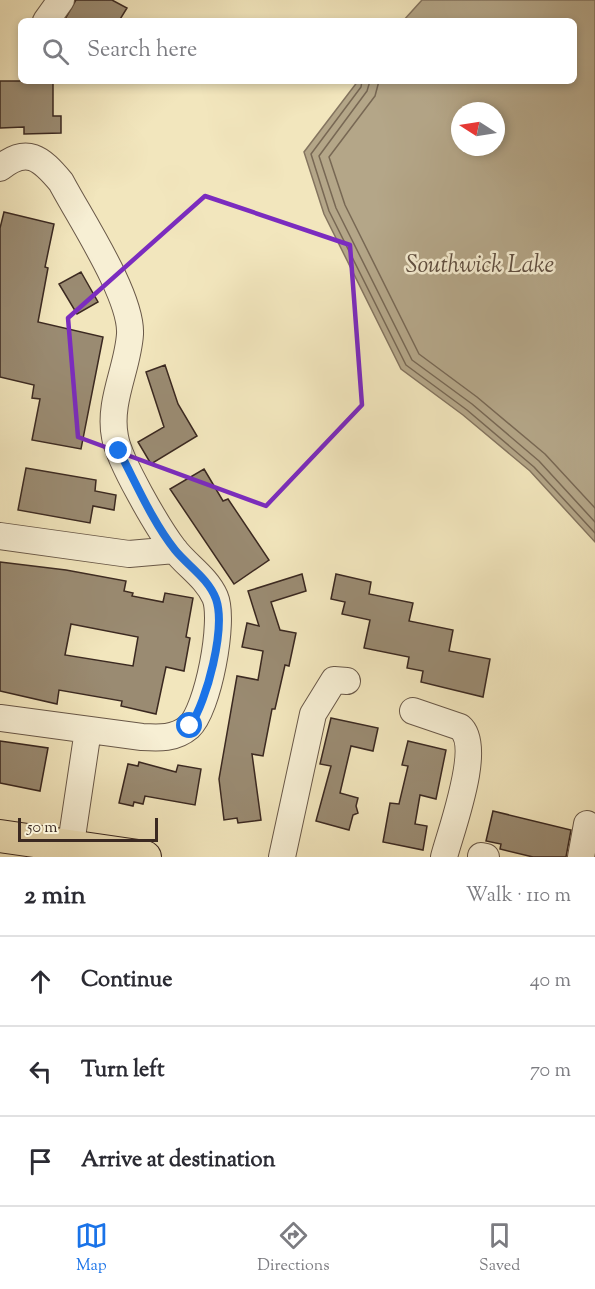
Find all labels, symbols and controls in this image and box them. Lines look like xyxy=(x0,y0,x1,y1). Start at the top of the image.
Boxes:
search box xyxy=(18,18,577,84)
icon: search xyxy=(39,35,72,68)
text: Search here xyxy=(87,35,197,67)
north arrow xyxy=(451,102,505,156)
water label: Southwick Lake xyxy=(406,249,554,283)
route end xyxy=(105,437,131,463)
route start xyxy=(176,712,202,738)
scale bar xyxy=(18,815,158,842)
text: 50 m xyxy=(27,817,58,840)
text: 2 min xyxy=(24,878,86,915)
text: Walk · 110 m xyxy=(466,882,571,911)
icon: ahead xyxy=(24,965,57,998)
text: Continue xyxy=(81,965,172,997)
text: 40 m xyxy=(530,967,571,996)
icon: left xyxy=(24,1055,57,1088)
text: Turn left xyxy=(81,1055,164,1087)
text: 70 m xyxy=(530,1057,571,1086)
icon: arrive xyxy=(24,1145,57,1178)
text: Arrive at destination xyxy=(81,1145,276,1177)
tab: Map xyxy=(75,1219,108,1278)
tab: Directions xyxy=(257,1219,330,1278)
tab: Saved xyxy=(479,1219,520,1278)

